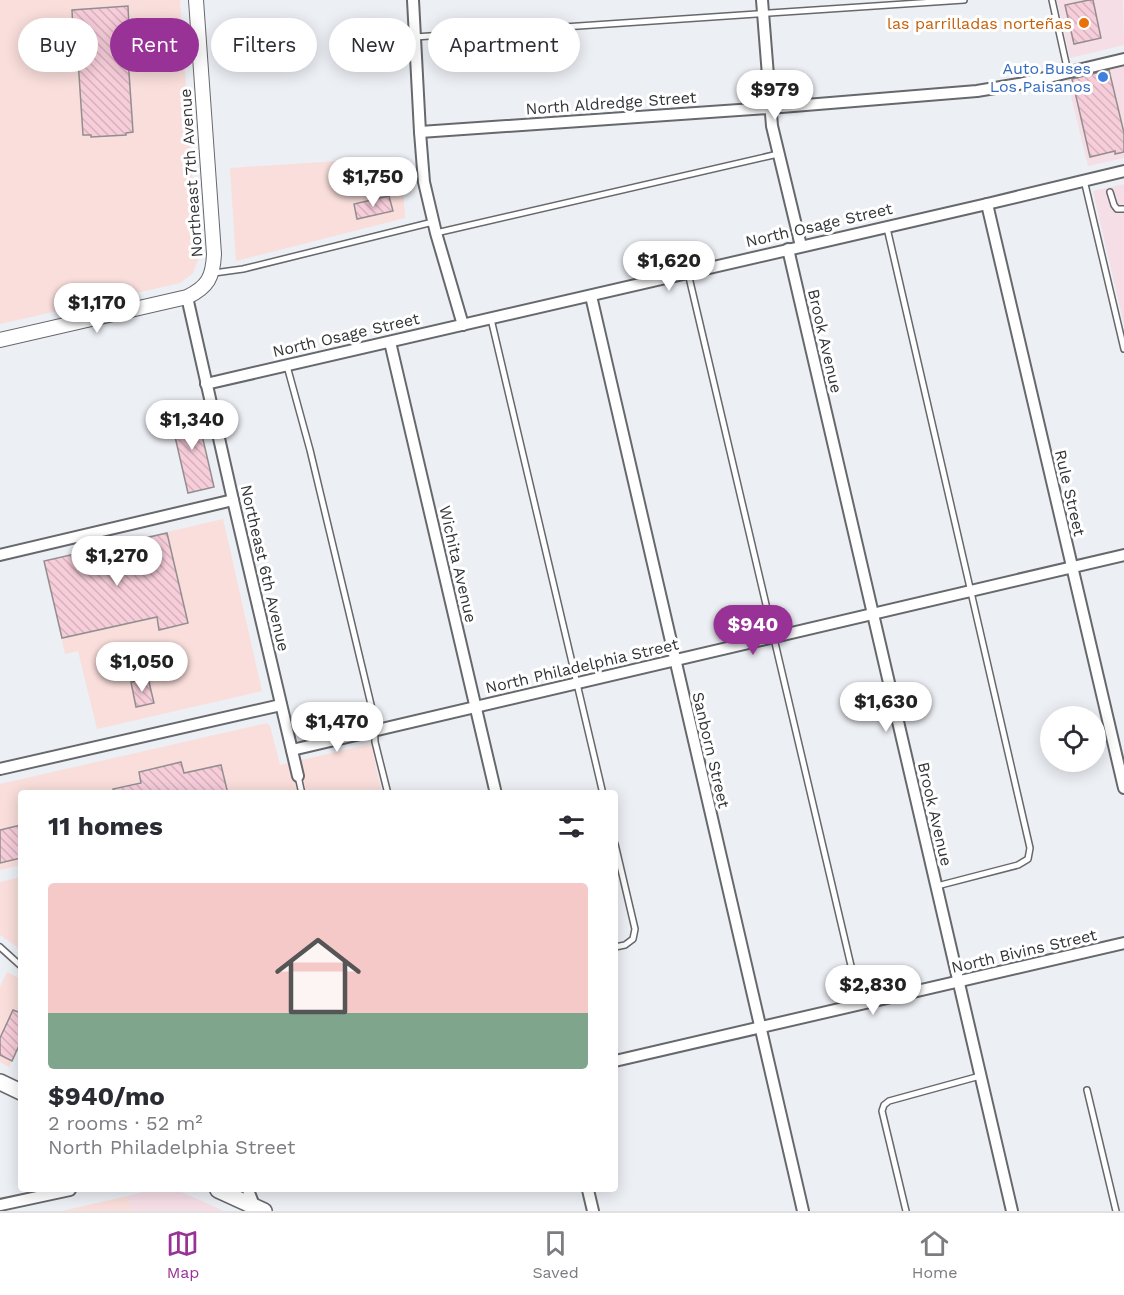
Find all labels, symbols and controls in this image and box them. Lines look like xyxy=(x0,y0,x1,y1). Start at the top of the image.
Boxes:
place label: las parrilladas norteñas xyxy=(887,14,1072,33)
marker: las parrilladas norteñas xyxy=(1077,16,1091,30)
chip: Buy xyxy=(18,18,98,72)
chip: Rent xyxy=(110,18,199,72)
chip: Filters xyxy=(211,18,317,72)
chip: New xyxy=(329,18,416,72)
chip: Apartment xyxy=(428,18,580,72)
place label: Auto Buses Los Paisanos xyxy=(990,59,1091,96)
pin: $979 xyxy=(739,70,811,121)
marker: Auto Buses Los Paisanos xyxy=(1096,70,1110,84)
text: $979 xyxy=(750,77,800,101)
street label: Northeast 7th Avenue xyxy=(176,88,206,258)
street label: North Aldredge Street xyxy=(525,88,697,118)
pin: $1,750 xyxy=(324,157,422,208)
text: $1,750 xyxy=(342,164,404,188)
street label: North Osage Street xyxy=(744,199,895,251)
pin: $1,620 xyxy=(620,241,718,292)
text: $1,620 xyxy=(637,248,701,272)
pin: $1,170 xyxy=(48,283,146,334)
street label: Brook Avenue xyxy=(804,287,846,395)
text: $1,170 xyxy=(68,290,126,314)
street label: North Osage Street xyxy=(271,309,422,361)
pin: $1,340 xyxy=(143,400,241,451)
text: $1,340 xyxy=(160,407,224,431)
street label: Rule Street xyxy=(1051,448,1089,538)
street label: Northeast 6th Avenue xyxy=(237,483,293,653)
street label: Wichita Avenue xyxy=(435,504,481,624)
pin: $1,270 xyxy=(68,536,166,587)
text: $1,270 xyxy=(85,543,149,567)
pin: $940 xyxy=(717,605,789,656)
text: $940 xyxy=(728,612,778,636)
street label: North Philadelphia Street xyxy=(483,634,681,698)
pin: $1,050 xyxy=(93,642,191,693)
text: $1,050 xyxy=(110,649,174,673)
pin: $1,630 xyxy=(837,682,935,733)
text: $1,630 xyxy=(854,689,918,713)
street label: Sanborn Street xyxy=(688,690,734,810)
pin: $1,470 xyxy=(288,702,386,753)
map controls xyxy=(1040,706,1106,772)
button: locate xyxy=(1040,706,1106,772)
text: $1,470 xyxy=(305,709,369,733)
street label: Brook Avenue xyxy=(914,760,956,868)
icon: filters xyxy=(555,810,588,843)
text: 11 homes xyxy=(48,811,163,841)
icon: home xyxy=(264,922,372,1030)
street label: North Bivins Street xyxy=(949,925,1099,977)
pin: $2,830 xyxy=(824,965,922,1016)
text: $2,830 xyxy=(839,972,907,996)
text: $940/mo xyxy=(48,1081,165,1111)
text: 2 rooms · 52 m² xyxy=(48,1111,203,1135)
text: North Philadelphia Street xyxy=(48,1135,295,1159)
tab: Map xyxy=(166,1227,199,1282)
tab: Saved xyxy=(532,1227,579,1282)
tab: Home xyxy=(912,1227,958,1282)

